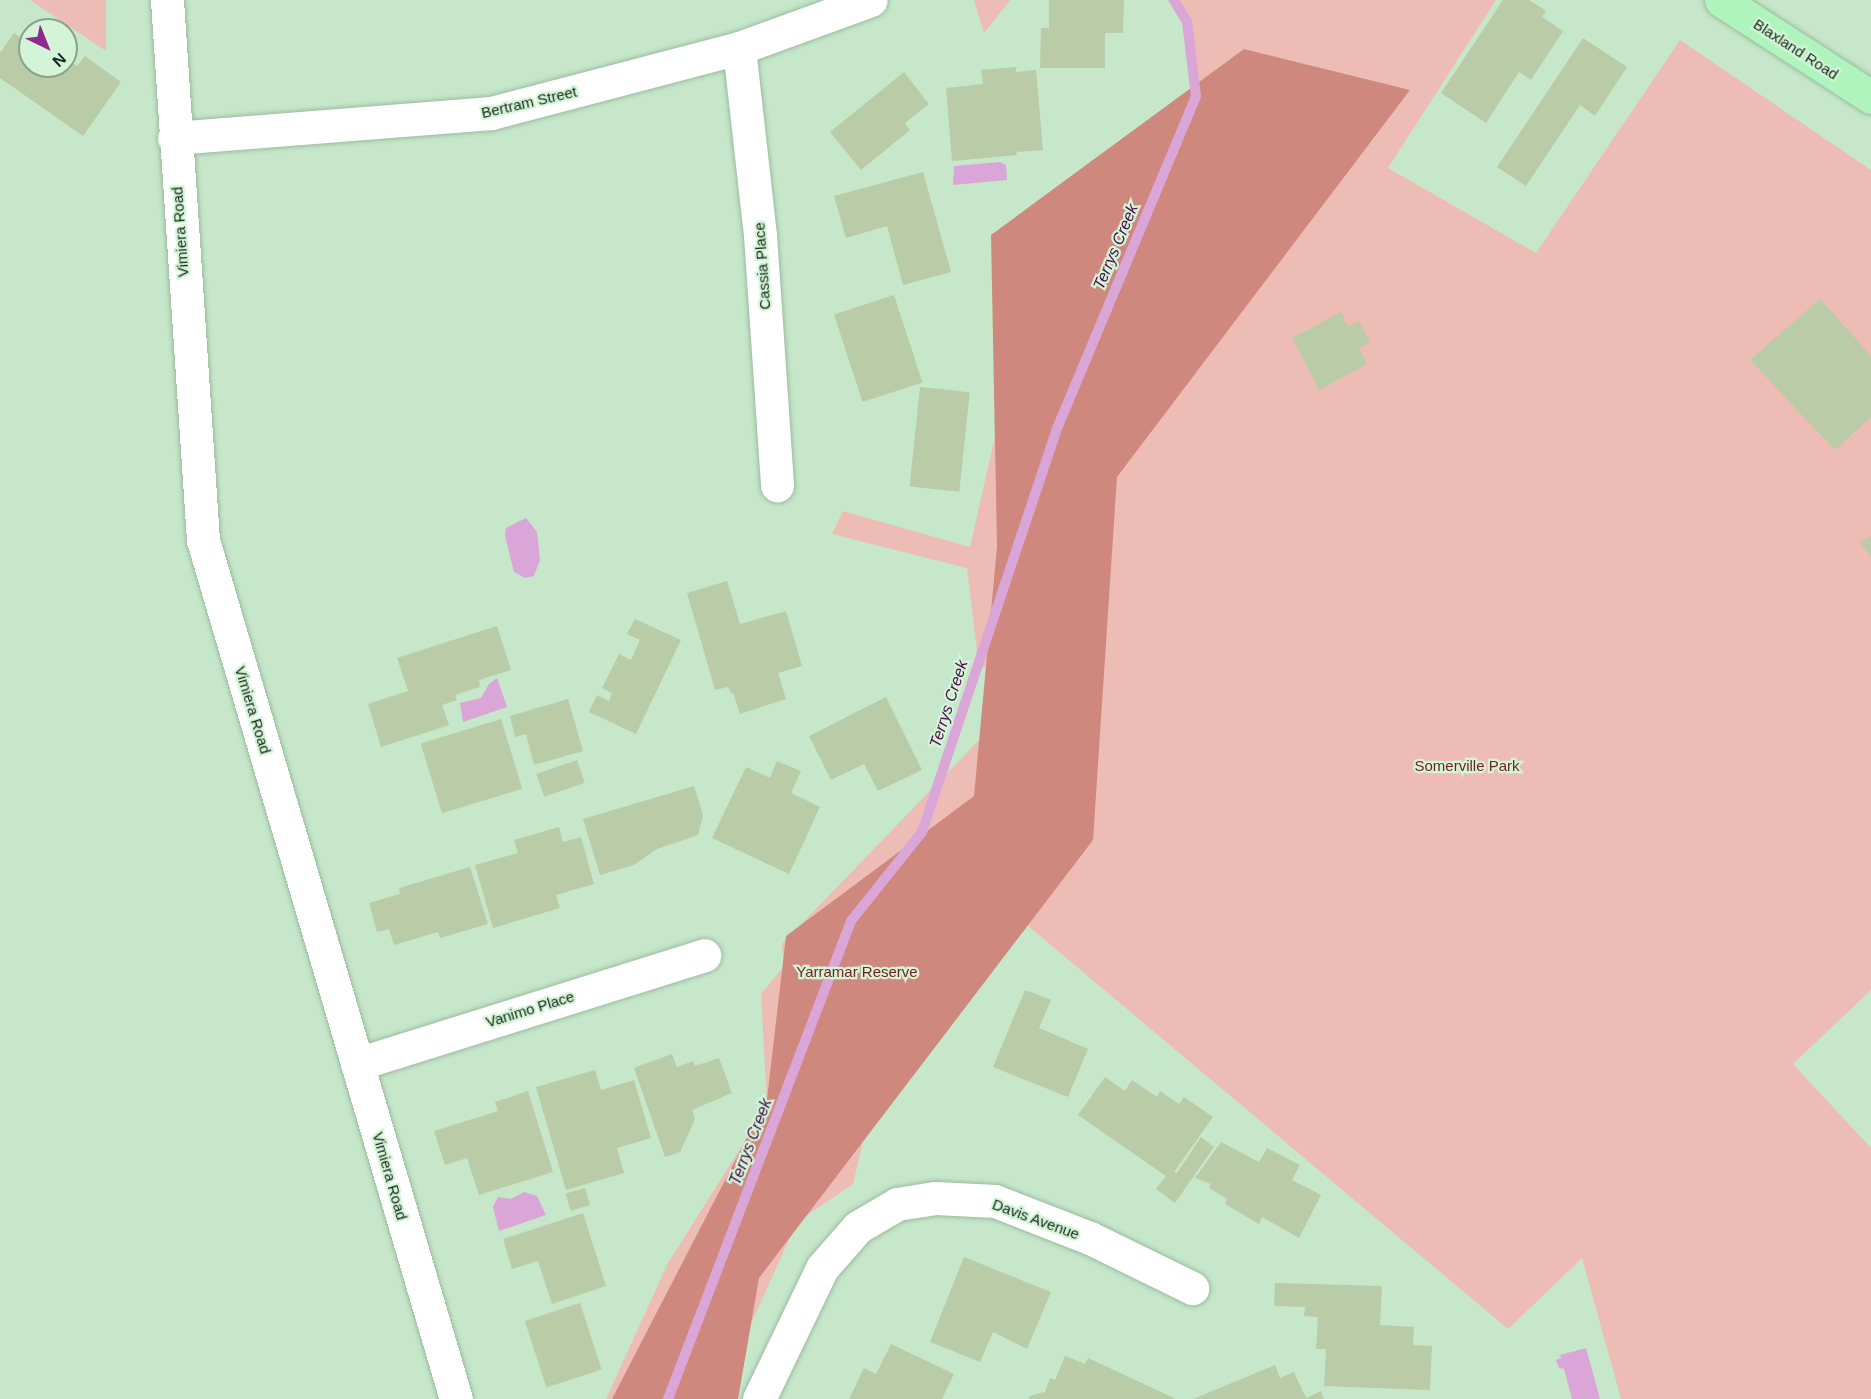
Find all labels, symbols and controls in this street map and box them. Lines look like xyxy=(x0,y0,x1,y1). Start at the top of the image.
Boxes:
street label: Blaxland Road xyxy=(1750,15,1842,83)
north arrow xyxy=(18,18,78,78)
text: N xyxy=(49,50,69,70)
street label: Bertram Street xyxy=(479,82,579,122)
street label: Vimiera Road xyxy=(168,186,192,278)
water label: Terrys Creek xyxy=(1089,201,1143,293)
street label: Cassia Place xyxy=(750,222,774,310)
water label: Terrys Creek xyxy=(926,658,972,750)
street label: Vimiera Road xyxy=(231,664,275,756)
park label: Somerville Park xyxy=(1414,757,1520,775)
park label: Yarramar Reserve xyxy=(796,963,918,981)
street label: Vanimo Place xyxy=(484,987,576,1031)
water label: Terrys Creek xyxy=(726,1096,776,1188)
street label: Vimiera Road xyxy=(369,1130,411,1222)
street label: Davis Avenue xyxy=(990,1195,1082,1243)

